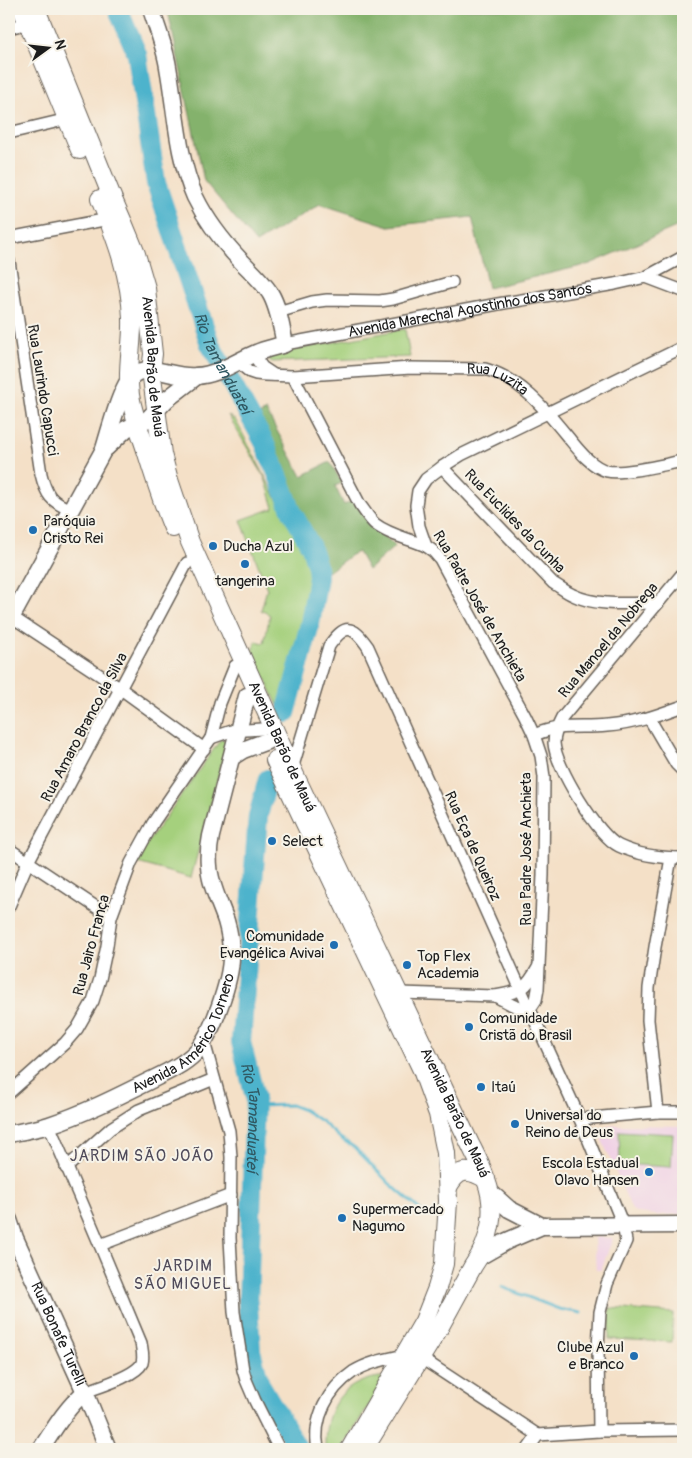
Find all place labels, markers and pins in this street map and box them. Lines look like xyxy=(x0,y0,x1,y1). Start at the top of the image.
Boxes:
place label: Paróquia Cristo Rei xyxy=(43,512,103,548)
marker: Paróquia Cristo Rei xyxy=(27,524,39,536)
place label: Ducha Azul xyxy=(223,537,293,556)
marker: Ducha Azul xyxy=(207,540,219,552)
marker: tangerina xyxy=(239,558,251,570)
place label: tangerina xyxy=(214,572,275,591)
place label: Select xyxy=(282,832,324,851)
marker: Select xyxy=(266,835,278,847)
place label: Comunidade Evangélica Avivai xyxy=(220,927,325,963)
marker: Comunidade Evangélica Avivai xyxy=(328,939,340,951)
place label: Top Flex Academia xyxy=(417,947,479,983)
marker: Top Flex Academia xyxy=(401,959,413,971)
place label: Comunidade Cristã do Brasil xyxy=(479,1009,572,1045)
marker: Comunidade Cristã do Brasil xyxy=(463,1021,475,1033)
place label: Itaú xyxy=(491,1078,516,1097)
marker: Itaú xyxy=(475,1081,487,1093)
place label: Universal do Reino de Deus xyxy=(525,1106,613,1142)
marker: Universal do Reino de Deus xyxy=(509,1118,521,1130)
place label: Escola Estadual Olavo Hansen xyxy=(542,1154,639,1190)
marker: Escola Estadual Olavo Hansen xyxy=(643,1166,655,1178)
place label: Supermercado Nagumo xyxy=(352,1200,444,1236)
marker: Supermercado Nagumo xyxy=(336,1212,348,1224)
place label: Clube Azul e Branco xyxy=(557,1338,624,1374)
marker: Clube Azul e Branco xyxy=(628,1350,640,1362)

